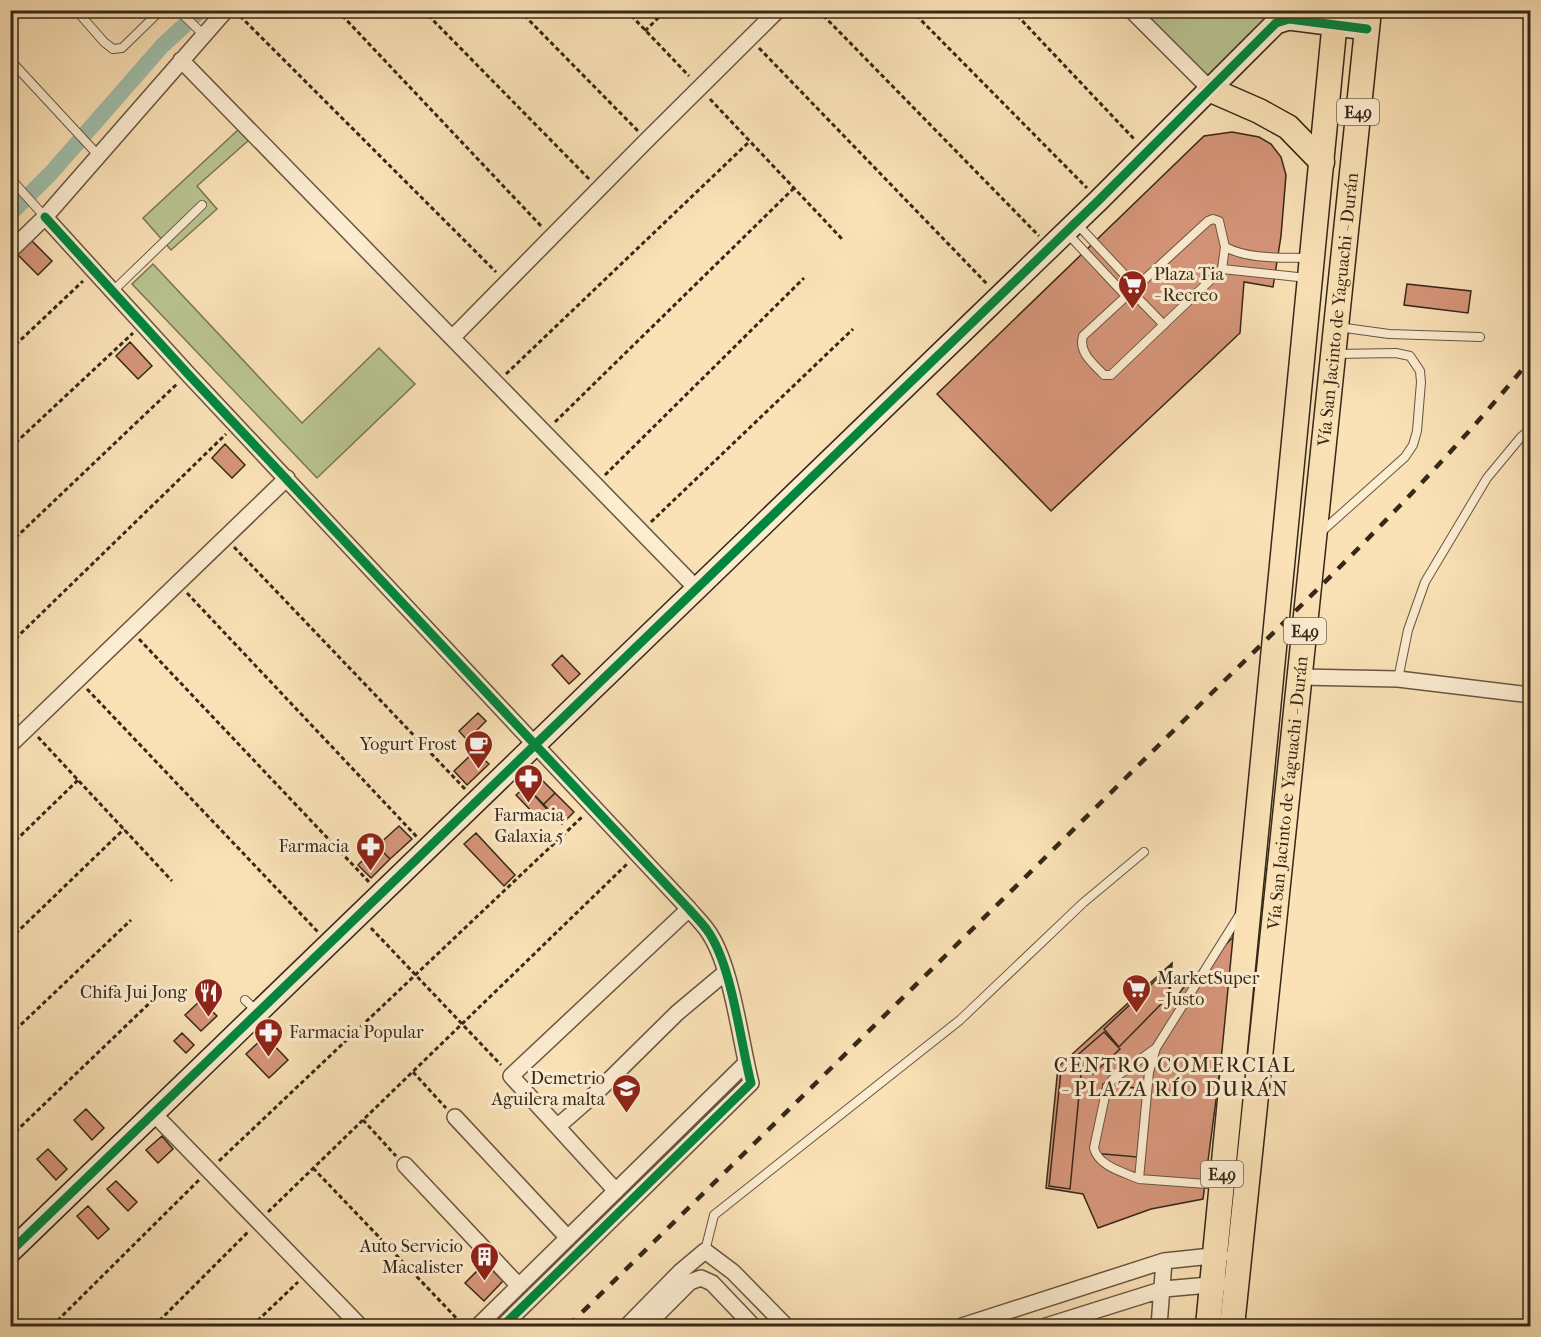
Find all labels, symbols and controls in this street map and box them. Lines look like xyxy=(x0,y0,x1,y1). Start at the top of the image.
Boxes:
road number: E49 xyxy=(1337,99,1379,125)
street label: Vía San Jacinto de Yaguachi - Durán xyxy=(1314,171,1363,448)
place label: Plaza Tia - Recreo xyxy=(1154,264,1224,306)
supermarket icon: Plaza Tia - Recreo xyxy=(1117,268,1149,310)
road number: E49 xyxy=(1284,618,1326,644)
street label: Vía San Jacinto de Yaguachi - Durán xyxy=(1263,655,1313,932)
cafe icon: Yogurt Frost xyxy=(462,728,494,770)
place label: Yogurt Frost xyxy=(359,734,458,755)
pharmacy icon: Farmacia Galaxia 5 xyxy=(513,762,545,804)
place label: Farmacia Galaxia 5 xyxy=(494,805,565,847)
pharmacy icon: Farmacia xyxy=(354,830,386,872)
place label: Farmacia xyxy=(279,836,350,857)
place label: MarketSuper - Justo xyxy=(1157,968,1260,1010)
supermarket icon: MarketSuper - Justo xyxy=(1120,972,1152,1014)
restaurant icon: Chifa Jui Jong xyxy=(192,976,224,1018)
place label: Chifa Jui Jong xyxy=(80,982,187,1003)
pharmacy icon: Farmacia Popular xyxy=(252,1016,284,1058)
place label: Farmacia Popular xyxy=(289,1022,424,1043)
district label: CENTRO COMERCIAL - PLAZA RÍO DURÁN xyxy=(1054,1053,1296,1101)
place label: Demetrio Aguilera malta xyxy=(490,1068,606,1110)
school or university icon: Demetrio Aguilera malta xyxy=(610,1072,642,1114)
road number: E49 xyxy=(1201,1161,1243,1187)
place label: Auto Servicio Macalister xyxy=(359,1236,463,1278)
building icon: Auto Servicio Macalister xyxy=(468,1240,500,1282)

